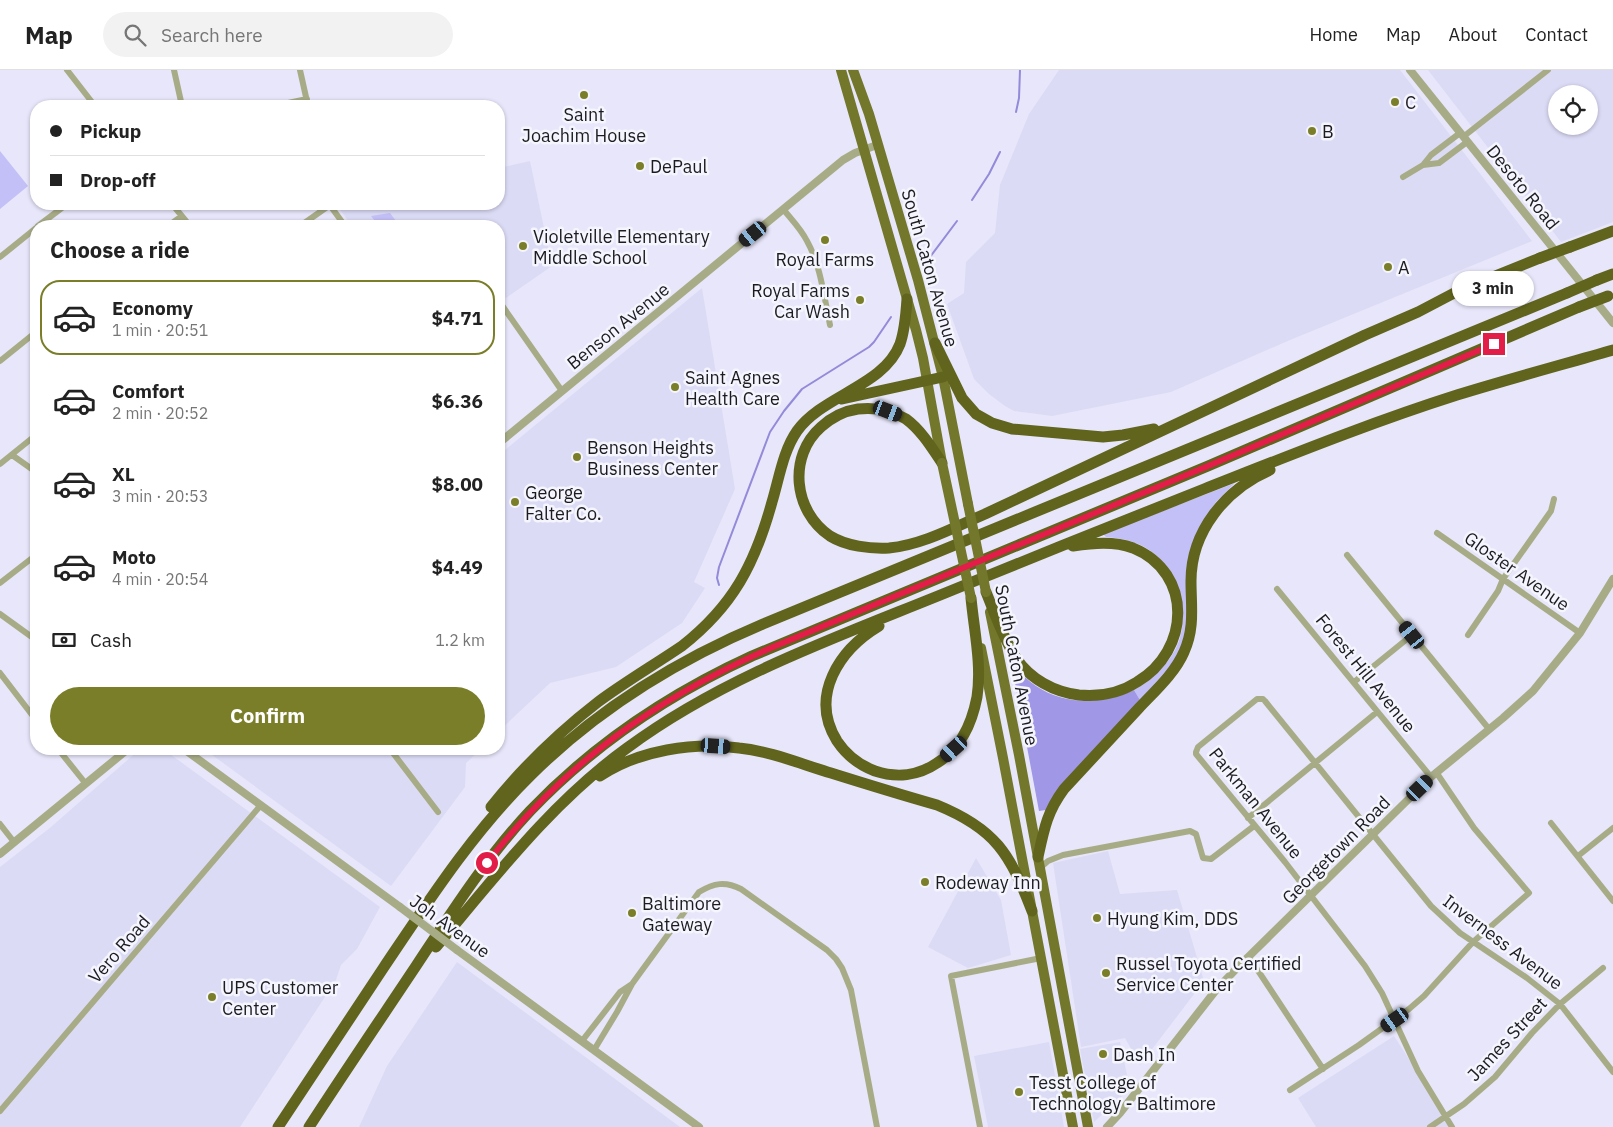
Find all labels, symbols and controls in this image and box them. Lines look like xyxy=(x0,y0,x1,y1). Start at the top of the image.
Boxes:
search box xyxy=(103,12,453,57)
text: Map xyxy=(25,19,73,51)
icon: search xyxy=(121,21,149,49)
text: Search here xyxy=(161,23,263,47)
text: Home xyxy=(1310,23,1358,46)
text: Map xyxy=(1386,23,1421,46)
text: About xyxy=(1449,23,1497,46)
text: Contact xyxy=(1525,23,1588,46)
map controls xyxy=(1548,85,1598,135)
button: locate xyxy=(1548,85,1598,135)
marker: Saint Joachim House xyxy=(578,89,590,101)
place label: C xyxy=(1405,91,1416,114)
marker: C xyxy=(1389,96,1401,108)
place label: Saint Joachim House xyxy=(522,103,646,147)
text: Pickup xyxy=(80,119,141,143)
place label: B xyxy=(1322,120,1334,143)
marker: B xyxy=(1306,125,1318,137)
street label: Desoto Road xyxy=(1482,140,1564,234)
place label: DePaul xyxy=(650,155,708,178)
marker: DePaul xyxy=(634,160,646,172)
text: Drop-off xyxy=(80,168,156,192)
street label: South Caton Avenue xyxy=(896,186,964,350)
car xyxy=(736,219,769,249)
place label: Violetville Elementary Middle School xyxy=(533,225,710,269)
marker: Royal Farms xyxy=(819,234,831,246)
text: Choose a ride xyxy=(50,235,190,264)
marker: Violetville Elementary Middle School xyxy=(517,240,529,252)
place label: Royal Farms xyxy=(776,248,874,271)
place label: A xyxy=(1398,256,1410,279)
marker: A xyxy=(1382,261,1394,273)
callout: 3 min xyxy=(1453,272,1535,306)
street label: Benson Avenue xyxy=(562,278,674,374)
text: 3 min xyxy=(1472,278,1514,298)
place label: Royal Farms Car Wash xyxy=(751,279,850,323)
marker: Royal Farms Car Wash xyxy=(854,294,866,306)
icon: car xyxy=(52,295,97,340)
text: Economy xyxy=(112,296,193,320)
text: $4.71 xyxy=(431,306,483,330)
text: 1 min · 20:51 xyxy=(112,320,208,340)
route end xyxy=(1483,333,1505,355)
place label: Saint Agnes Health Care xyxy=(685,366,780,410)
icon: car xyxy=(52,378,97,423)
text: Comfort xyxy=(112,379,185,403)
marker: Saint Agnes Health Care xyxy=(669,381,681,393)
text: $6.36 xyxy=(431,389,483,413)
car xyxy=(871,399,904,423)
text: 2 min · 20:52 xyxy=(112,403,208,423)
place label: Benson Heights Business Center xyxy=(587,436,718,480)
marker: Benson Heights Business Center xyxy=(571,451,583,463)
icon: car xyxy=(52,461,97,506)
text: XL xyxy=(112,462,135,486)
text: $8.00 xyxy=(431,472,483,496)
place label: George Falter Co. xyxy=(525,481,602,525)
text: 3 min · 20:53 xyxy=(112,486,208,506)
marker: George Falter Co. xyxy=(509,496,521,508)
street label: Gloster Avenue xyxy=(1460,526,1574,616)
icon: car xyxy=(52,544,97,589)
text: Moto xyxy=(112,545,156,569)
text: $4.49 xyxy=(431,555,483,579)
text: 4 min · 20:54 xyxy=(112,569,208,589)
street label: South Caton Avenue xyxy=(990,583,1044,747)
street label: Forest Hill Avenue xyxy=(1311,609,1421,737)
car xyxy=(1396,619,1427,651)
icon: cash xyxy=(50,626,78,654)
text: Cash xyxy=(90,628,132,652)
text: 1.2 km xyxy=(435,630,485,650)
button: Confirm xyxy=(50,687,485,745)
car xyxy=(937,733,970,765)
car xyxy=(700,737,731,755)
street label: Parkman Avenue xyxy=(1204,743,1308,863)
car xyxy=(1404,772,1436,804)
street label: Georgetown Road xyxy=(1277,791,1395,909)
route start xyxy=(476,852,498,874)
place label: Rodeway Inn xyxy=(935,871,1041,894)
marker: Rodeway Inn xyxy=(919,876,931,888)
street label: Joh Avenue xyxy=(405,889,495,963)
street label: Inverness Avenue xyxy=(1438,889,1568,995)
place label: Baltimore Gateway xyxy=(642,892,721,936)
marker: Baltimore Gateway xyxy=(626,907,638,919)
place label: Hyung Kim, DDS xyxy=(1107,907,1238,930)
street label: Vero Road xyxy=(83,910,155,988)
marker: Hyung Kim, DDS xyxy=(1091,912,1103,924)
place label: Russel Toyota Certified Service Center xyxy=(1116,952,1302,996)
marker: Russel Toyota Certified Service Center xyxy=(1100,967,1112,979)
place label: UPS Customer Center xyxy=(222,976,339,1020)
marker: UPS Customer Center xyxy=(206,991,218,1003)
street label: James Street xyxy=(1462,992,1552,1086)
car xyxy=(1378,1005,1411,1035)
place label: Dash In xyxy=(1113,1043,1175,1066)
marker: Dash In xyxy=(1097,1048,1109,1060)
place label: Tesst College of Technology - Baltimore xyxy=(1029,1071,1216,1115)
marker: Tesst College of Technology - Baltimore xyxy=(1013,1086,1025,1098)

